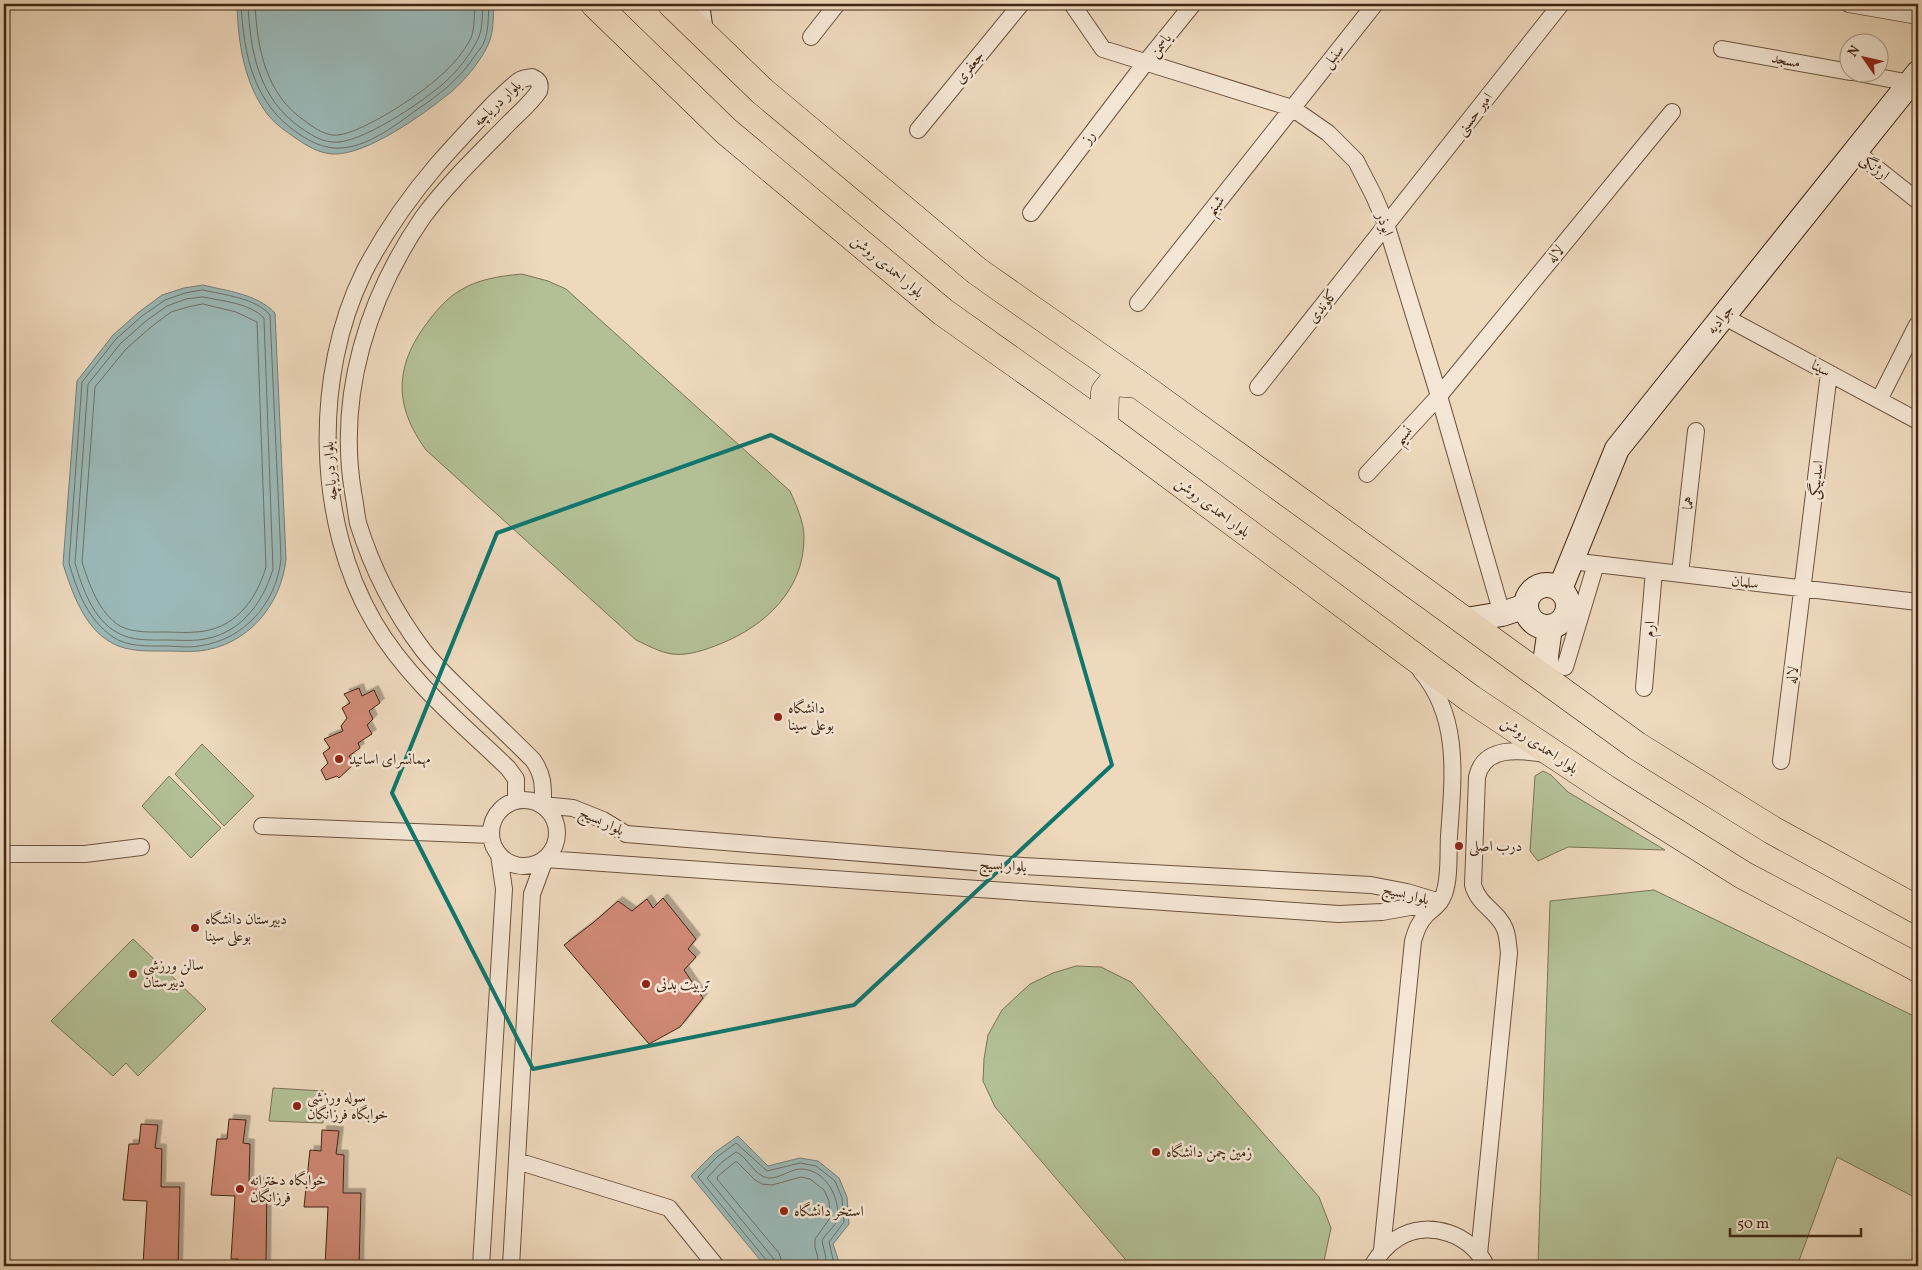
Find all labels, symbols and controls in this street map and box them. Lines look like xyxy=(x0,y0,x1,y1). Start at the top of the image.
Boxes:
street label: یاسمن xyxy=(1145,28,1178,63)
north arrow xyxy=(1840,32,1890,82)
street label: سنبل xyxy=(1318,40,1350,73)
text: N xyxy=(1844,42,1865,61)
street label: جعفری xyxy=(950,47,990,89)
street label: مسجد xyxy=(1769,49,1802,74)
street label: بلوار دریاچه xyxy=(469,76,527,132)
street label: امیر حسنی xyxy=(1452,89,1499,141)
street label: رز xyxy=(1076,127,1101,151)
street label: ارژنگی xyxy=(1855,150,1893,187)
street label: شبنم xyxy=(1202,191,1233,222)
street label: ابوذر xyxy=(1369,208,1398,239)
street label: بلوار احمدی روشن xyxy=(846,230,928,304)
street label: لاله xyxy=(1542,241,1570,268)
street label: کلوندی xyxy=(1303,285,1343,328)
street label: جوادیه xyxy=(1702,300,1740,340)
street label: سینا xyxy=(1807,356,1834,383)
street label: نسیم xyxy=(1390,422,1421,452)
street label: بلوار دریاچه xyxy=(319,440,344,501)
street label: اسدبیگی xyxy=(1805,459,1830,501)
street label: بلوار احمدی روشن xyxy=(1170,473,1254,543)
street label: هما xyxy=(1678,495,1701,511)
street label: سلمان xyxy=(1730,571,1760,596)
street label: ارم xyxy=(1639,620,1663,638)
street label: لاله xyxy=(1782,665,1805,685)
place label: دانشگاه بوعلی سینا xyxy=(788,698,834,737)
marker: دانشگاه بوعلی سینا xyxy=(772,711,784,723)
street label: بلوار احمدی روشن xyxy=(1496,713,1582,780)
place label: مهمانسرای اساتید xyxy=(349,750,431,771)
marker: مهمانسرای اساتید xyxy=(333,753,345,765)
street label: بلوار بسیج xyxy=(575,803,628,844)
place label: درب اصلی xyxy=(1469,837,1522,858)
marker: درب اصلی xyxy=(1453,840,1465,852)
street label: بلوار بسیج xyxy=(978,854,1028,881)
street label: بلوار بسیج xyxy=(1380,880,1431,913)
place label: دبیرستان دانشگاه بوعلی سینا xyxy=(205,909,287,948)
marker: دبیرستان دانشگاه بوعلی سینا xyxy=(189,922,201,934)
place label: سالن ورزشی دبیرستان xyxy=(143,956,204,994)
marker: سالن ورزشی دبیرستان xyxy=(127,968,139,980)
place label: تربیت بدنی xyxy=(656,975,711,996)
marker: تربیت بدنی xyxy=(640,978,652,990)
place label: سوله ورزشی خوابگاه فرزانگان xyxy=(307,1088,388,1126)
marker: سوله ورزشی خوابگاه فرزانگان xyxy=(291,1100,303,1112)
place label: زمین چمن دانشگاه xyxy=(1166,1142,1252,1164)
marker: زمین چمن دانشگاه xyxy=(1150,1146,1162,1158)
place label: خوابگاه دخترانه فرزانگان xyxy=(250,1170,326,1209)
marker: خوابگاه دخترانه فرزانگان xyxy=(234,1183,246,1195)
place label: استخر دانشگاه xyxy=(794,1201,864,1223)
marker: استخر دانشگاه xyxy=(778,1205,790,1217)
scale bar xyxy=(1730,1205,1861,1237)
text: 50 m xyxy=(1737,1214,1769,1235)

